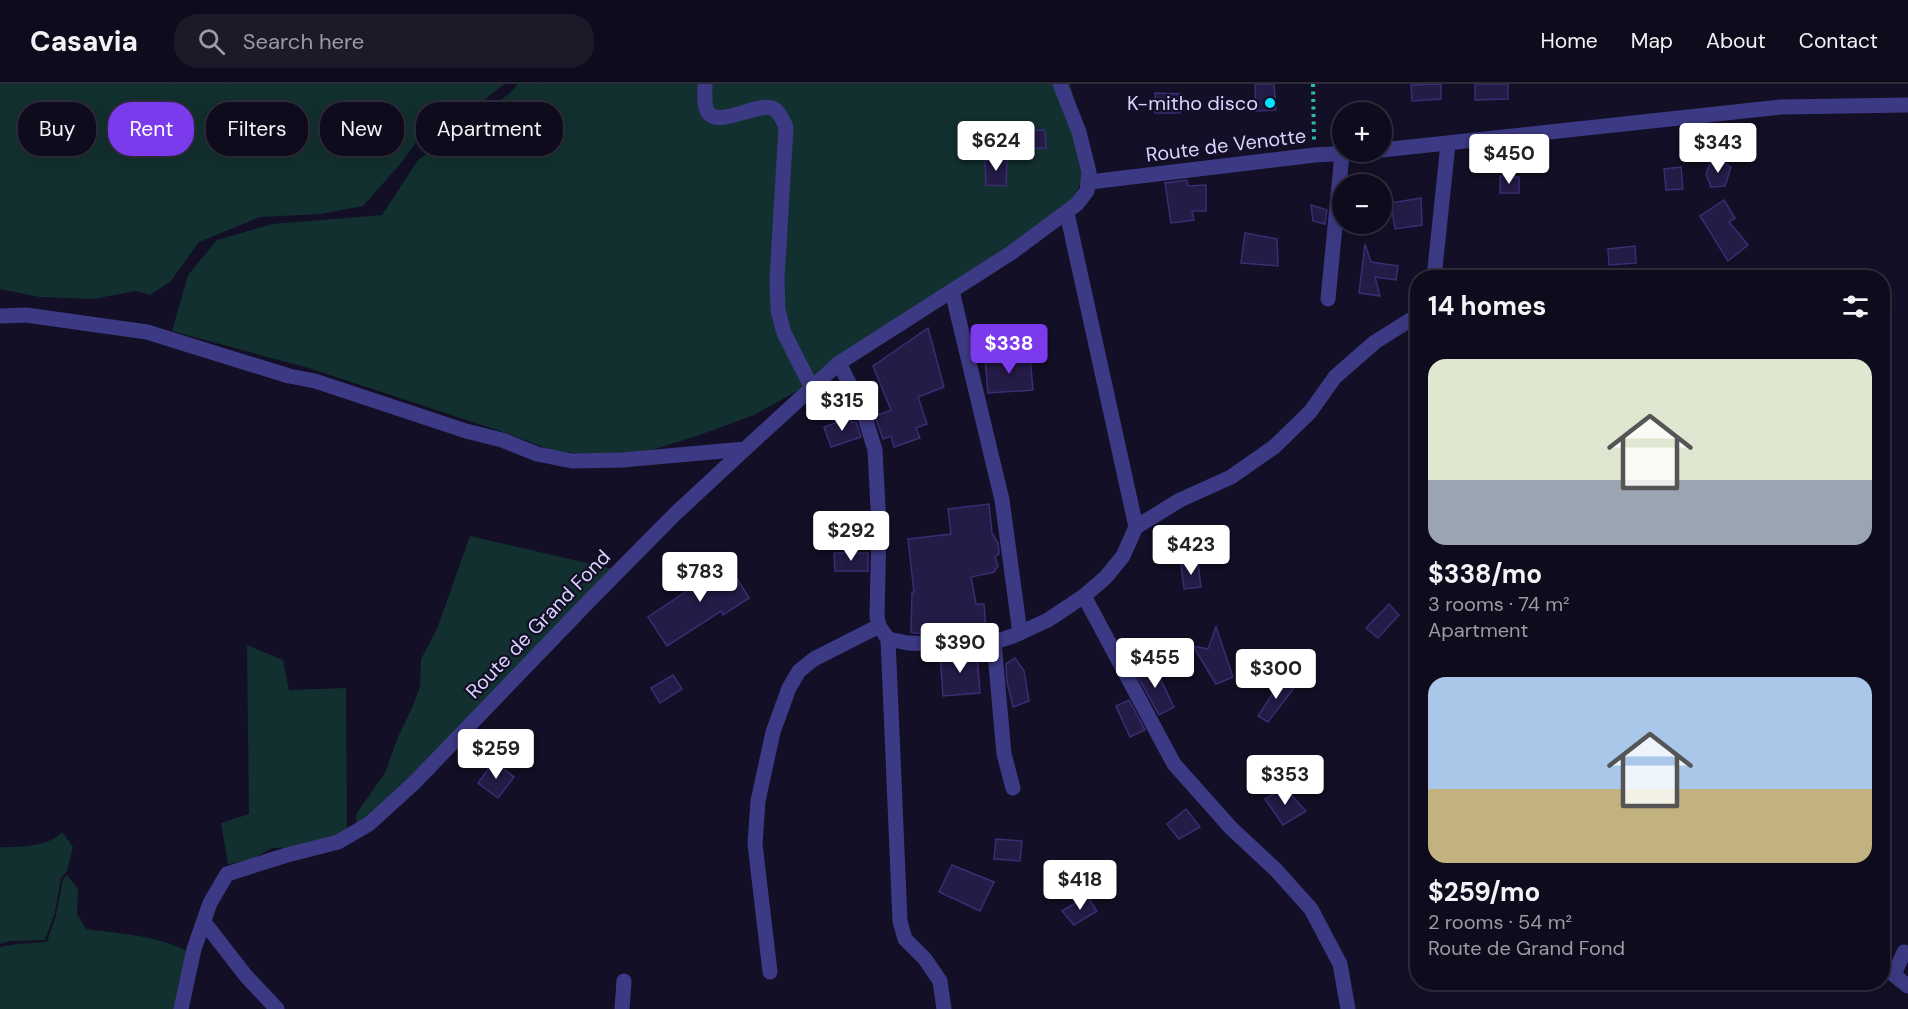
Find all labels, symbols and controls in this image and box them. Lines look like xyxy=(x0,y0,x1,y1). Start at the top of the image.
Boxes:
search box xyxy=(174,14,594,68)
text: Casavia xyxy=(30,23,138,60)
icon: search xyxy=(195,25,228,58)
text: Search here xyxy=(243,27,364,56)
text: Home xyxy=(1540,27,1598,55)
text: Map xyxy=(1631,27,1673,55)
text: About xyxy=(1706,27,1766,55)
text: Contact xyxy=(1799,27,1878,55)
place label: K-mitho disco xyxy=(1127,90,1258,116)
marker: K-mitho disco xyxy=(1263,96,1277,110)
chip: Buy xyxy=(18,102,96,156)
chip: Rent xyxy=(108,102,194,156)
chip: Filters xyxy=(206,102,308,156)
chip: New xyxy=(320,102,404,156)
chip: Apartment xyxy=(416,102,563,156)
map controls xyxy=(1332,102,1392,234)
button: + xyxy=(1332,102,1392,162)
pin: $624 xyxy=(960,121,1032,172)
street label: Route de Venotte xyxy=(1144,122,1308,168)
pin: $343 xyxy=(1682,123,1754,174)
text: $624 xyxy=(972,127,1020,153)
text: $343 xyxy=(1693,129,1743,155)
pin: $450 xyxy=(1473,134,1545,185)
text: $450 xyxy=(1483,140,1535,166)
button: − xyxy=(1332,174,1392,234)
text: 14 homes xyxy=(1428,289,1546,323)
icon: filters xyxy=(1839,290,1872,323)
pin: $338 xyxy=(973,324,1045,375)
text: $338 xyxy=(985,330,1033,356)
pin: $315 xyxy=(806,381,878,432)
text: $315 xyxy=(820,387,864,413)
icon: home xyxy=(1596,398,1704,506)
pin: $292 xyxy=(815,511,887,562)
text: $292 xyxy=(827,517,875,543)
pin: $423 xyxy=(1155,525,1227,576)
text: $423 xyxy=(1167,531,1215,557)
street label: Route de Grand Fond xyxy=(460,544,616,704)
pin: $783 xyxy=(664,552,736,603)
text: $338/mo xyxy=(1428,557,1542,591)
text: $783 xyxy=(676,558,724,584)
text: 3 rooms · 74 m² xyxy=(1428,591,1570,617)
text: Apartment xyxy=(1428,617,1528,643)
pin: $390 xyxy=(924,623,996,674)
text: $390 xyxy=(935,629,985,655)
pin: $455 xyxy=(1119,638,1191,689)
text: $455 xyxy=(1130,644,1180,670)
pin: $300 xyxy=(1240,649,1312,700)
text: $300 xyxy=(1250,655,1302,681)
icon: home xyxy=(1596,716,1704,824)
pin: $259 xyxy=(460,729,532,780)
text: $259 xyxy=(472,735,520,761)
pin: $353 xyxy=(1249,755,1321,806)
text: $353 xyxy=(1261,761,1309,787)
pin: $418 xyxy=(1044,860,1116,911)
text: $418 xyxy=(1057,866,1103,892)
text: $259/mo xyxy=(1428,875,1540,909)
text: 2 rooms · 54 m² xyxy=(1428,909,1572,935)
text: Route de Grand Fond xyxy=(1428,935,1625,961)

